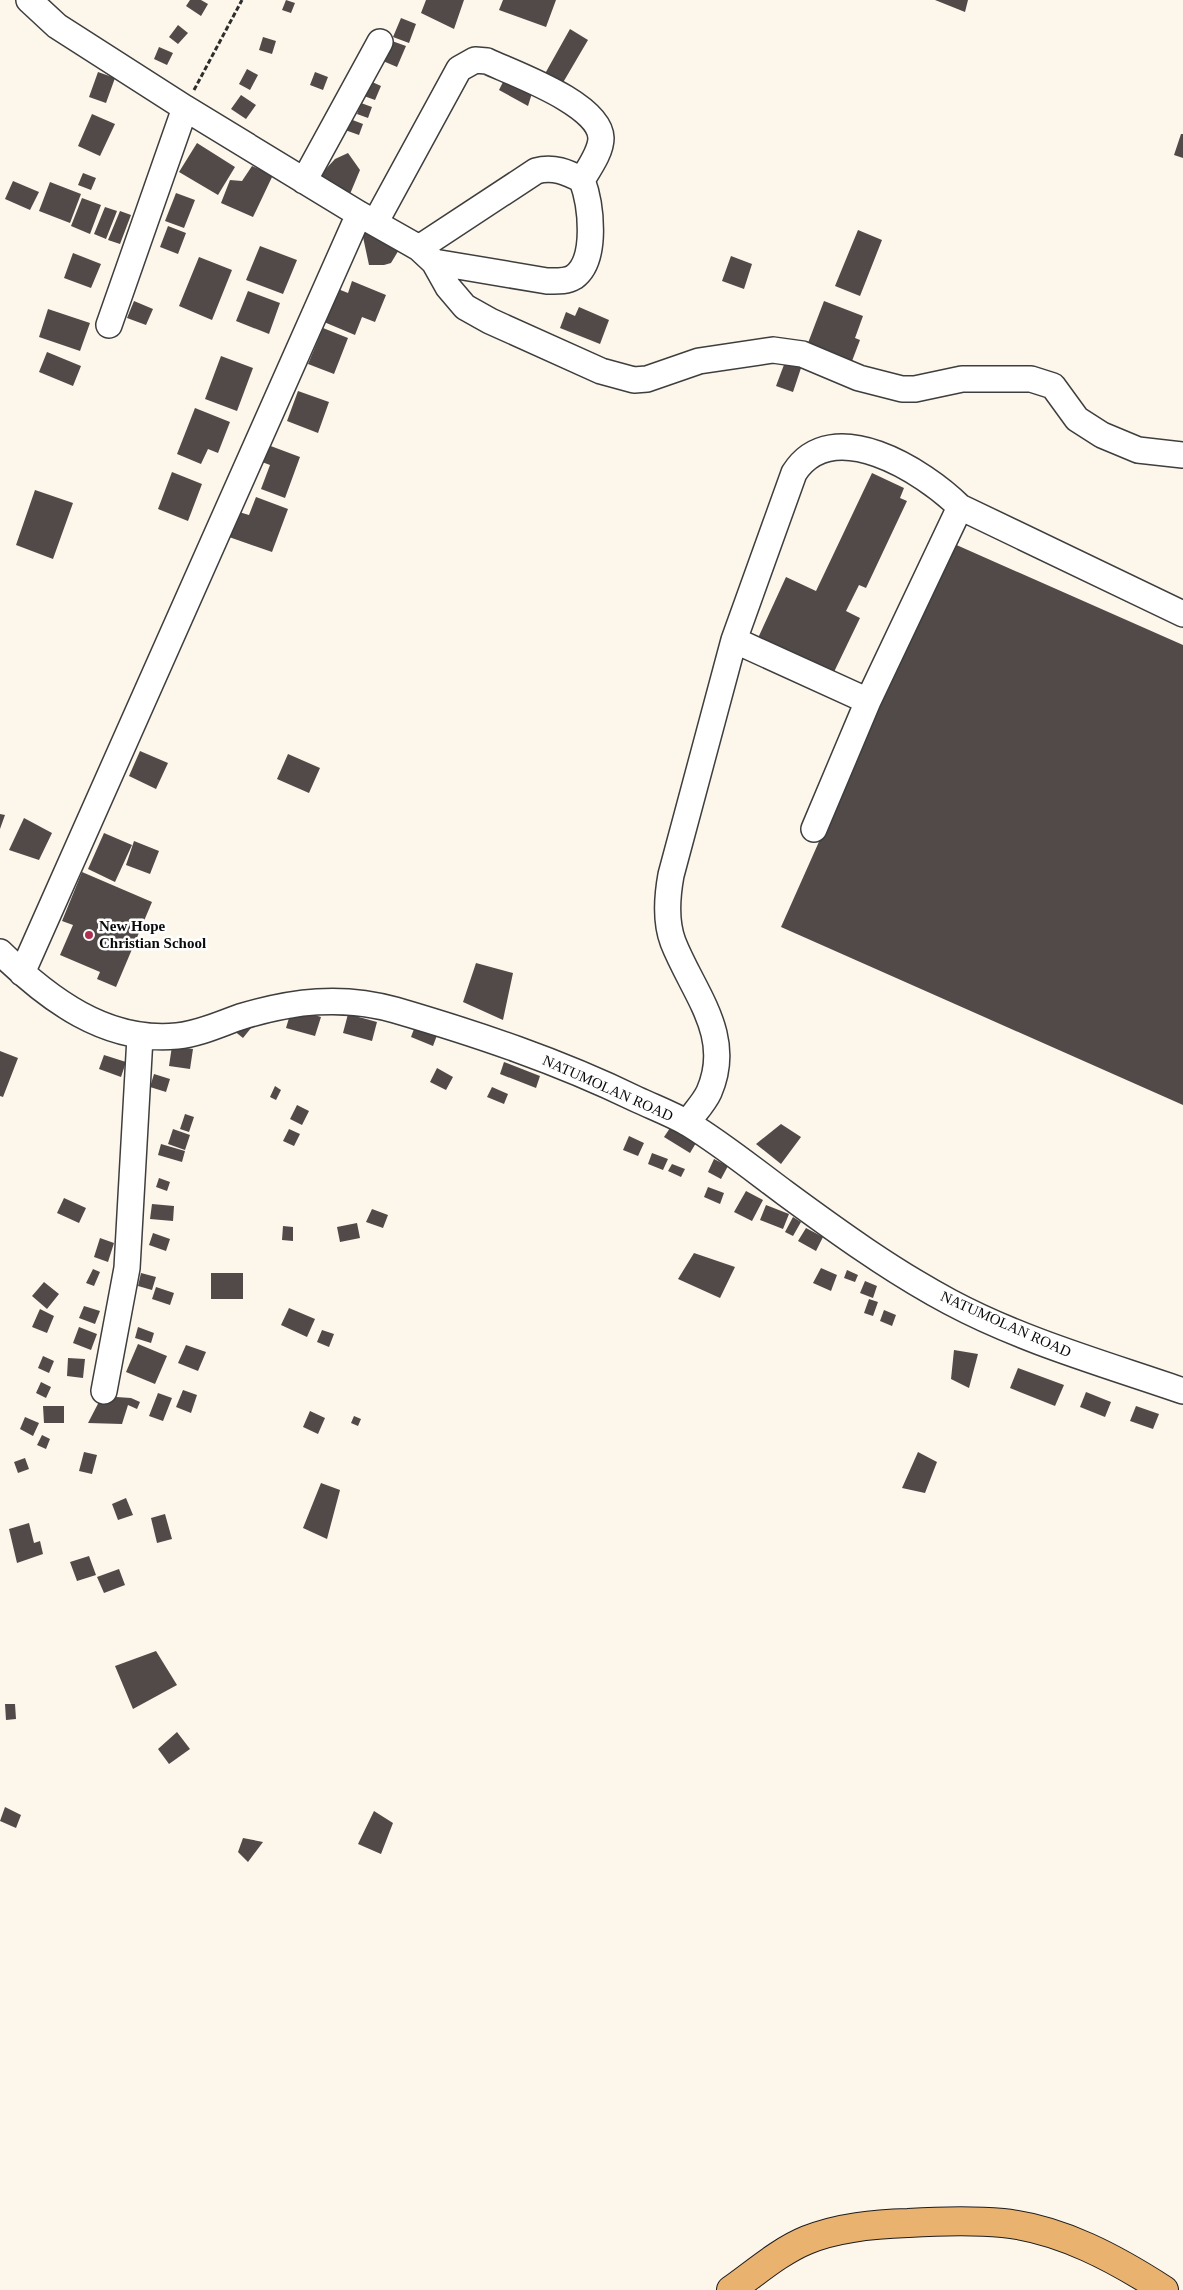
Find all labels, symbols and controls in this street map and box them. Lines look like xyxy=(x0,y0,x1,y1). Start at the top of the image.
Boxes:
place label: New Hope Christian School xyxy=(99,918,206,951)
marker: New Hope Christian School xyxy=(83,929,95,941)
street label: NATUMOLAN ROAD xyxy=(540,1052,676,1124)
street label: NATUMOLAN ROAD xyxy=(938,1288,1074,1360)

